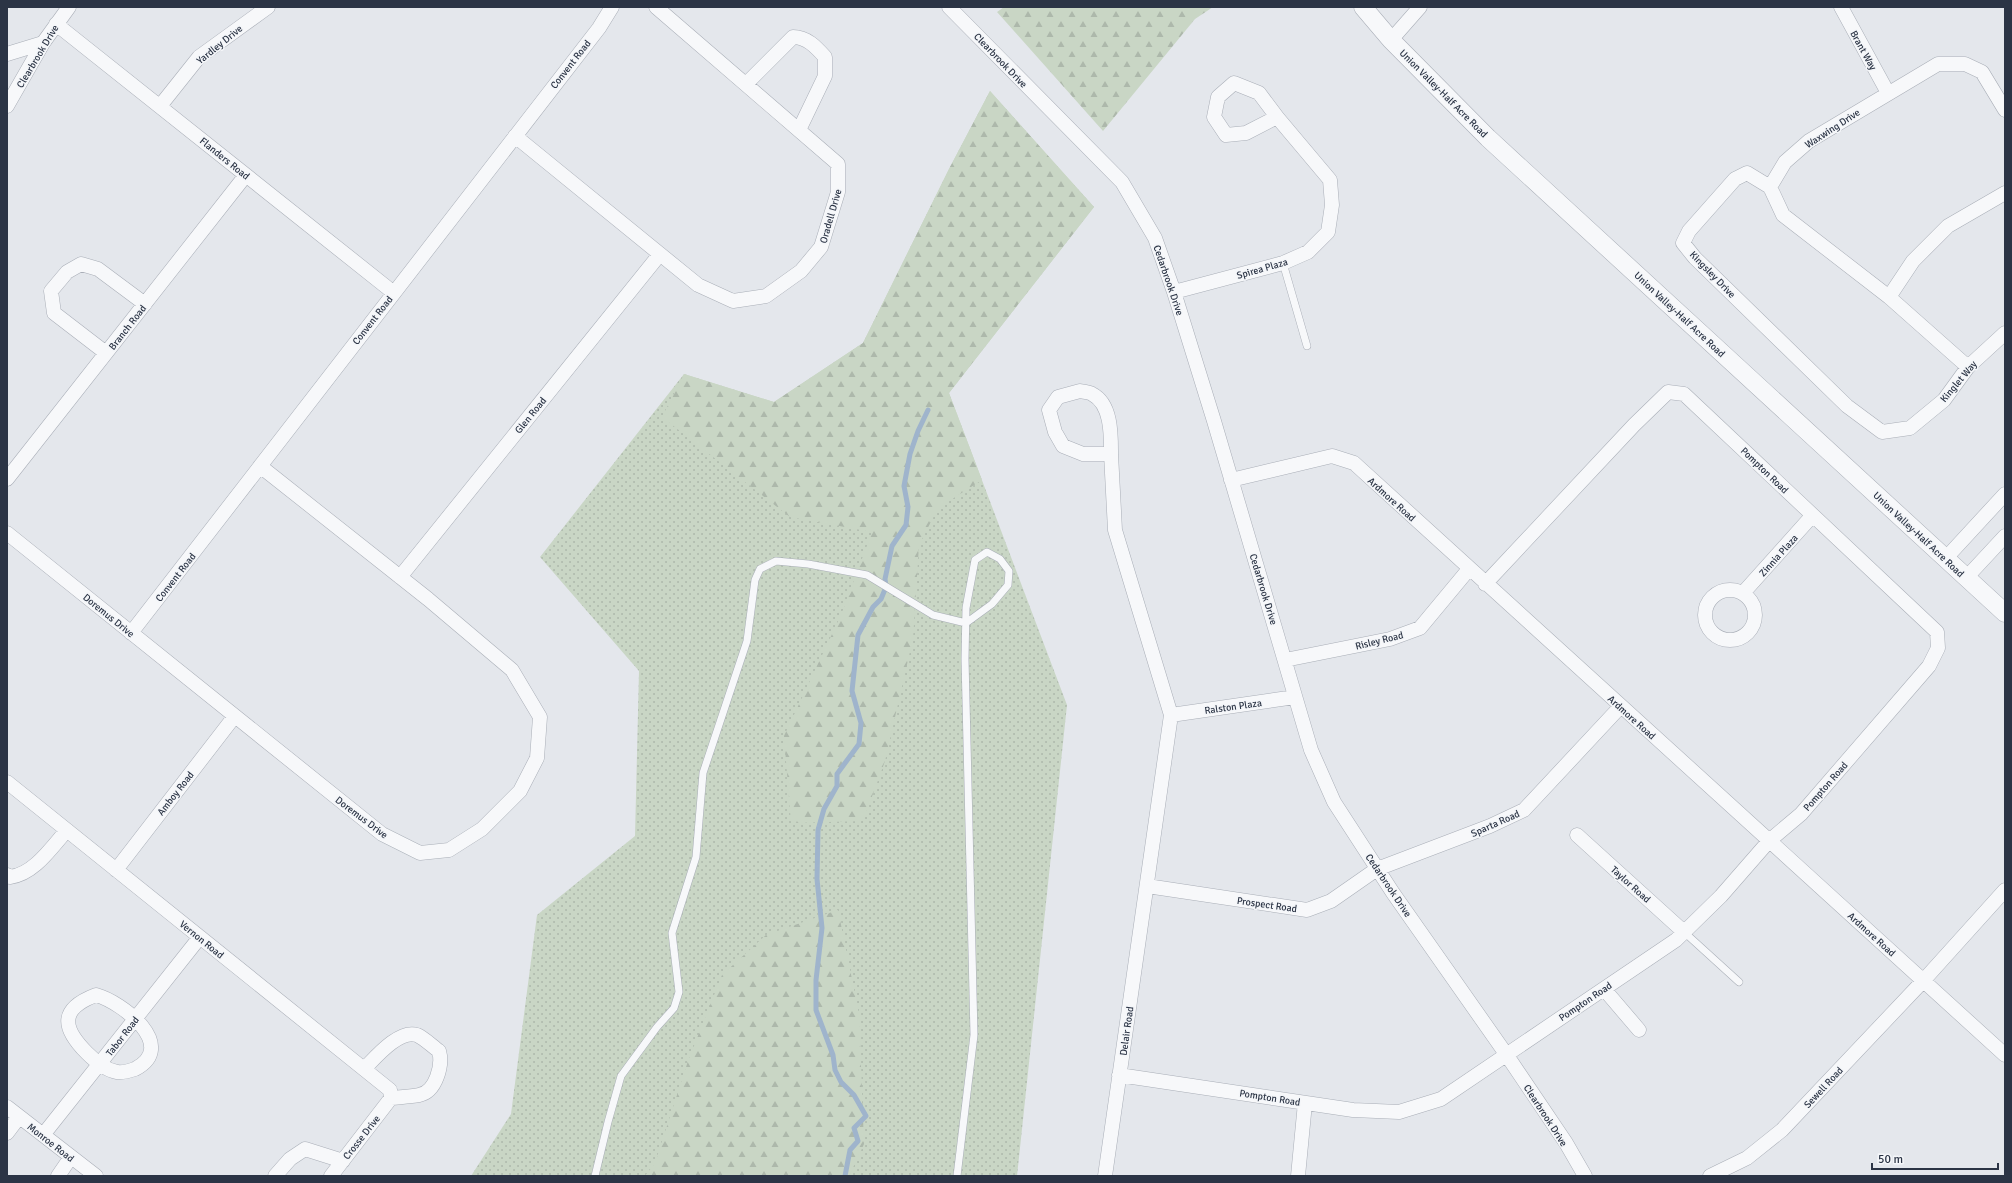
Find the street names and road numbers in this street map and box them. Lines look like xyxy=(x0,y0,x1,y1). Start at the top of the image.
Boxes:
street label: Clearbrook Drive xyxy=(14,23,61,90)
street label: Yardley Drive xyxy=(194,23,245,67)
street label: Brant Way xyxy=(1847,29,1879,73)
street label: Clearbrook Drive xyxy=(971,31,1029,91)
street label: Convent Road xyxy=(548,38,594,91)
street label: Union Valley-Half Acre Road xyxy=(1397,47,1490,140)
street label: Waxwing Drive xyxy=(1803,107,1862,151)
street label: Flanders Road xyxy=(197,135,252,183)
street label: Oradell Drive xyxy=(817,188,844,245)
street label: Cedarbrook Drive xyxy=(1150,243,1186,317)
street label: Kingsley Drive xyxy=(1687,249,1738,301)
street label: Spirea Plaza xyxy=(1235,256,1289,282)
street label: Union Valley-Half Acre Road xyxy=(1631,269,1727,360)
street label: Convent Road xyxy=(350,294,396,347)
street label: Branch Road xyxy=(106,303,149,353)
street label: Kinglet Way xyxy=(1938,358,1980,405)
street label: Glen Road xyxy=(512,395,549,436)
street label: Pompton Road xyxy=(1738,445,1791,496)
street label: Ardmore Road xyxy=(1365,475,1418,524)
street label: Union Valley-Half Acre Road xyxy=(1870,489,1966,580)
street label: Zinnia Plaza xyxy=(1757,532,1801,579)
street label: Convent Road xyxy=(153,551,199,604)
street label: Cedarbrook Drive xyxy=(1247,552,1280,626)
street label: Doremus Drive xyxy=(80,591,136,640)
street label: Risley Road xyxy=(1354,629,1405,653)
street label: Ardmore Road xyxy=(1605,693,1658,742)
street label: Ralston Plaza xyxy=(1204,697,1263,717)
street label: Pompton Road xyxy=(1801,759,1850,814)
street label: Amboy Road xyxy=(155,769,197,818)
street label: Doremus Drive xyxy=(333,794,390,841)
street label: Sparta Road xyxy=(1469,808,1522,840)
street label: Cedarbrook Drive xyxy=(1363,852,1414,919)
street label: Taylor Road xyxy=(1608,864,1653,906)
street label: Prospect Road xyxy=(1236,895,1298,915)
street label: Ardmore Road xyxy=(1845,910,1898,959)
street label: Vernon Road xyxy=(177,918,226,961)
street label: Pompton Road xyxy=(1557,980,1614,1024)
street label: Delair Road xyxy=(1118,1006,1136,1056)
street label: Tabor Road xyxy=(104,1014,142,1059)
street label: Sewell Road xyxy=(1802,1065,1846,1111)
street label: Clearbrook Drive xyxy=(1521,1082,1570,1149)
street label: Pompton Road xyxy=(1239,1087,1301,1109)
street label: Crosse Drive xyxy=(341,1113,383,1162)
street label: Monroe Road xyxy=(25,1121,76,1165)

